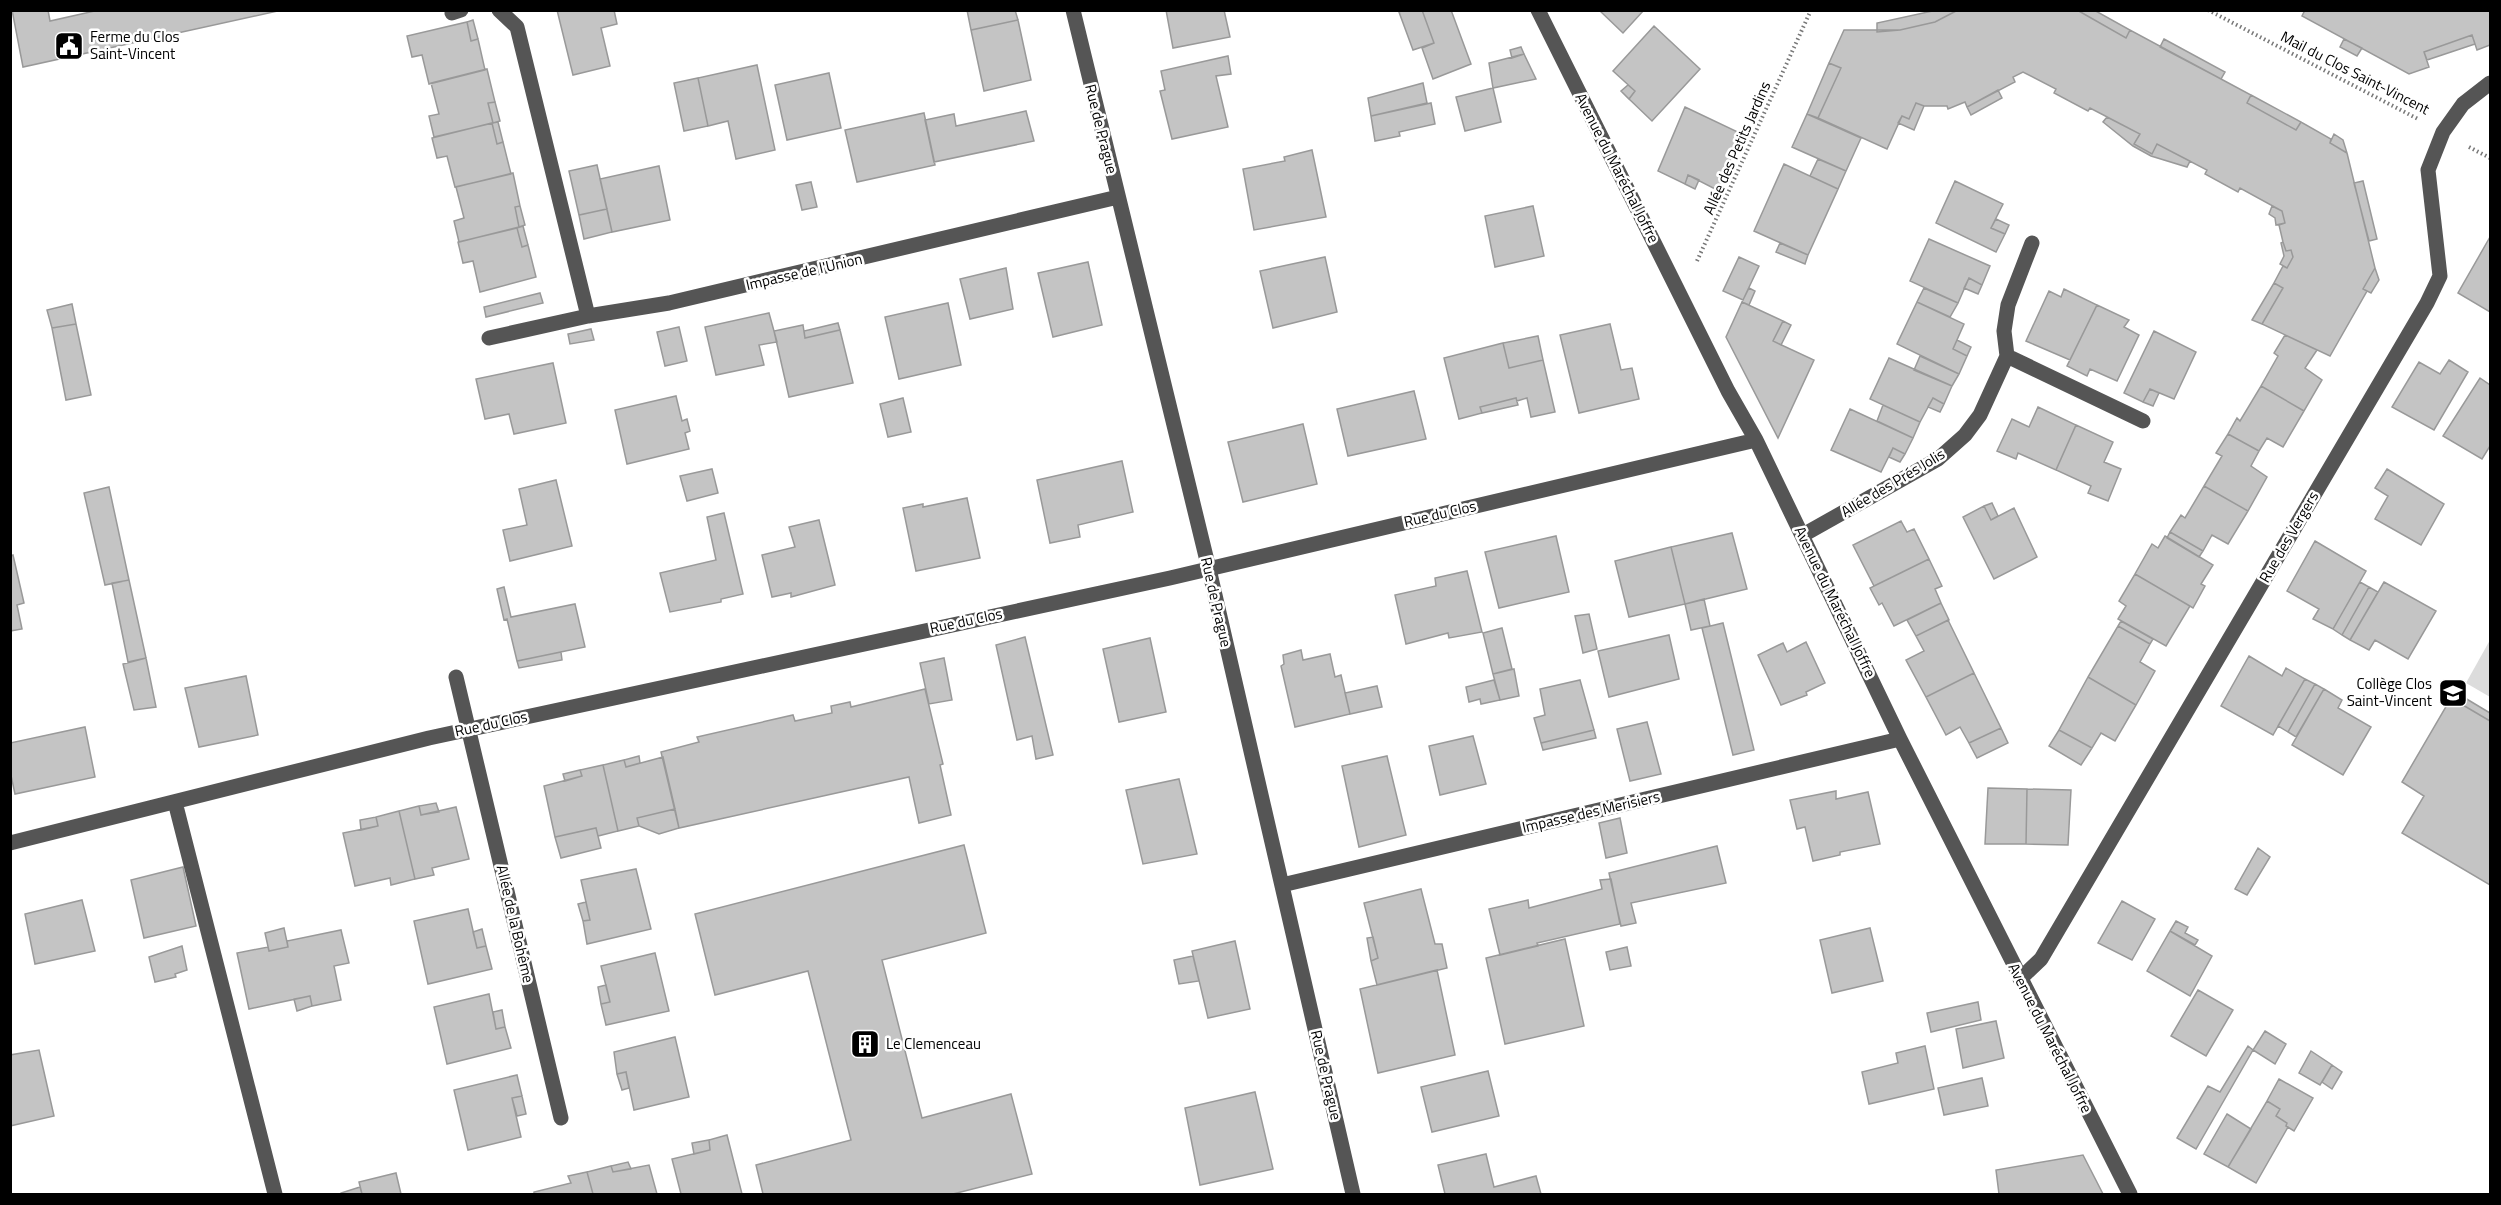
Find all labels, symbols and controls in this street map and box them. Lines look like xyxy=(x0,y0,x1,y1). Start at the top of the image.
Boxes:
place label: Ferme du Clos Saint-Vincent xyxy=(90,25,180,65)
street label: Mail du Clos Saint-Vincent xyxy=(2277,25,2434,120)
public building icon: Ferme du Clos Saint-Vincent xyxy=(53,30,85,62)
street label: Allée des Petits Jardins xyxy=(1697,77,1776,218)
street label: Rue de Prague xyxy=(1079,82,1124,176)
street label: Avenue du Maréchal Joffre xyxy=(1570,89,1665,247)
street label: Impasse de l'Union xyxy=(743,247,864,296)
street label: Allée des Prés Jolis xyxy=(1836,442,1949,523)
street label: Rue des Vergers xyxy=(2253,487,2324,587)
street label: Rue du Clos xyxy=(1401,494,1478,533)
street label: Avenue du Maréchal Joffre xyxy=(1789,522,1882,681)
street label: Rue de Prague xyxy=(1195,555,1238,649)
street label: Rue du Clos xyxy=(927,602,1004,639)
place label: Collège Clos Saint-Vincent xyxy=(2347,672,2433,712)
school or university icon: Collège Clos Saint-Vincent xyxy=(2437,677,2469,709)
street label: Rue du Clos xyxy=(452,705,529,742)
street label: Impasse des Merisiers xyxy=(1520,784,1662,839)
street label: Allée de la Bohême xyxy=(491,863,540,985)
street label: Avenue du Maréchal Joffre xyxy=(2003,959,2098,1117)
building icon: Le Clemenceau xyxy=(849,1028,881,1060)
street label: Rue de Prague xyxy=(1305,1028,1348,1122)
place label: Le Clemenceau xyxy=(886,1032,981,1055)

